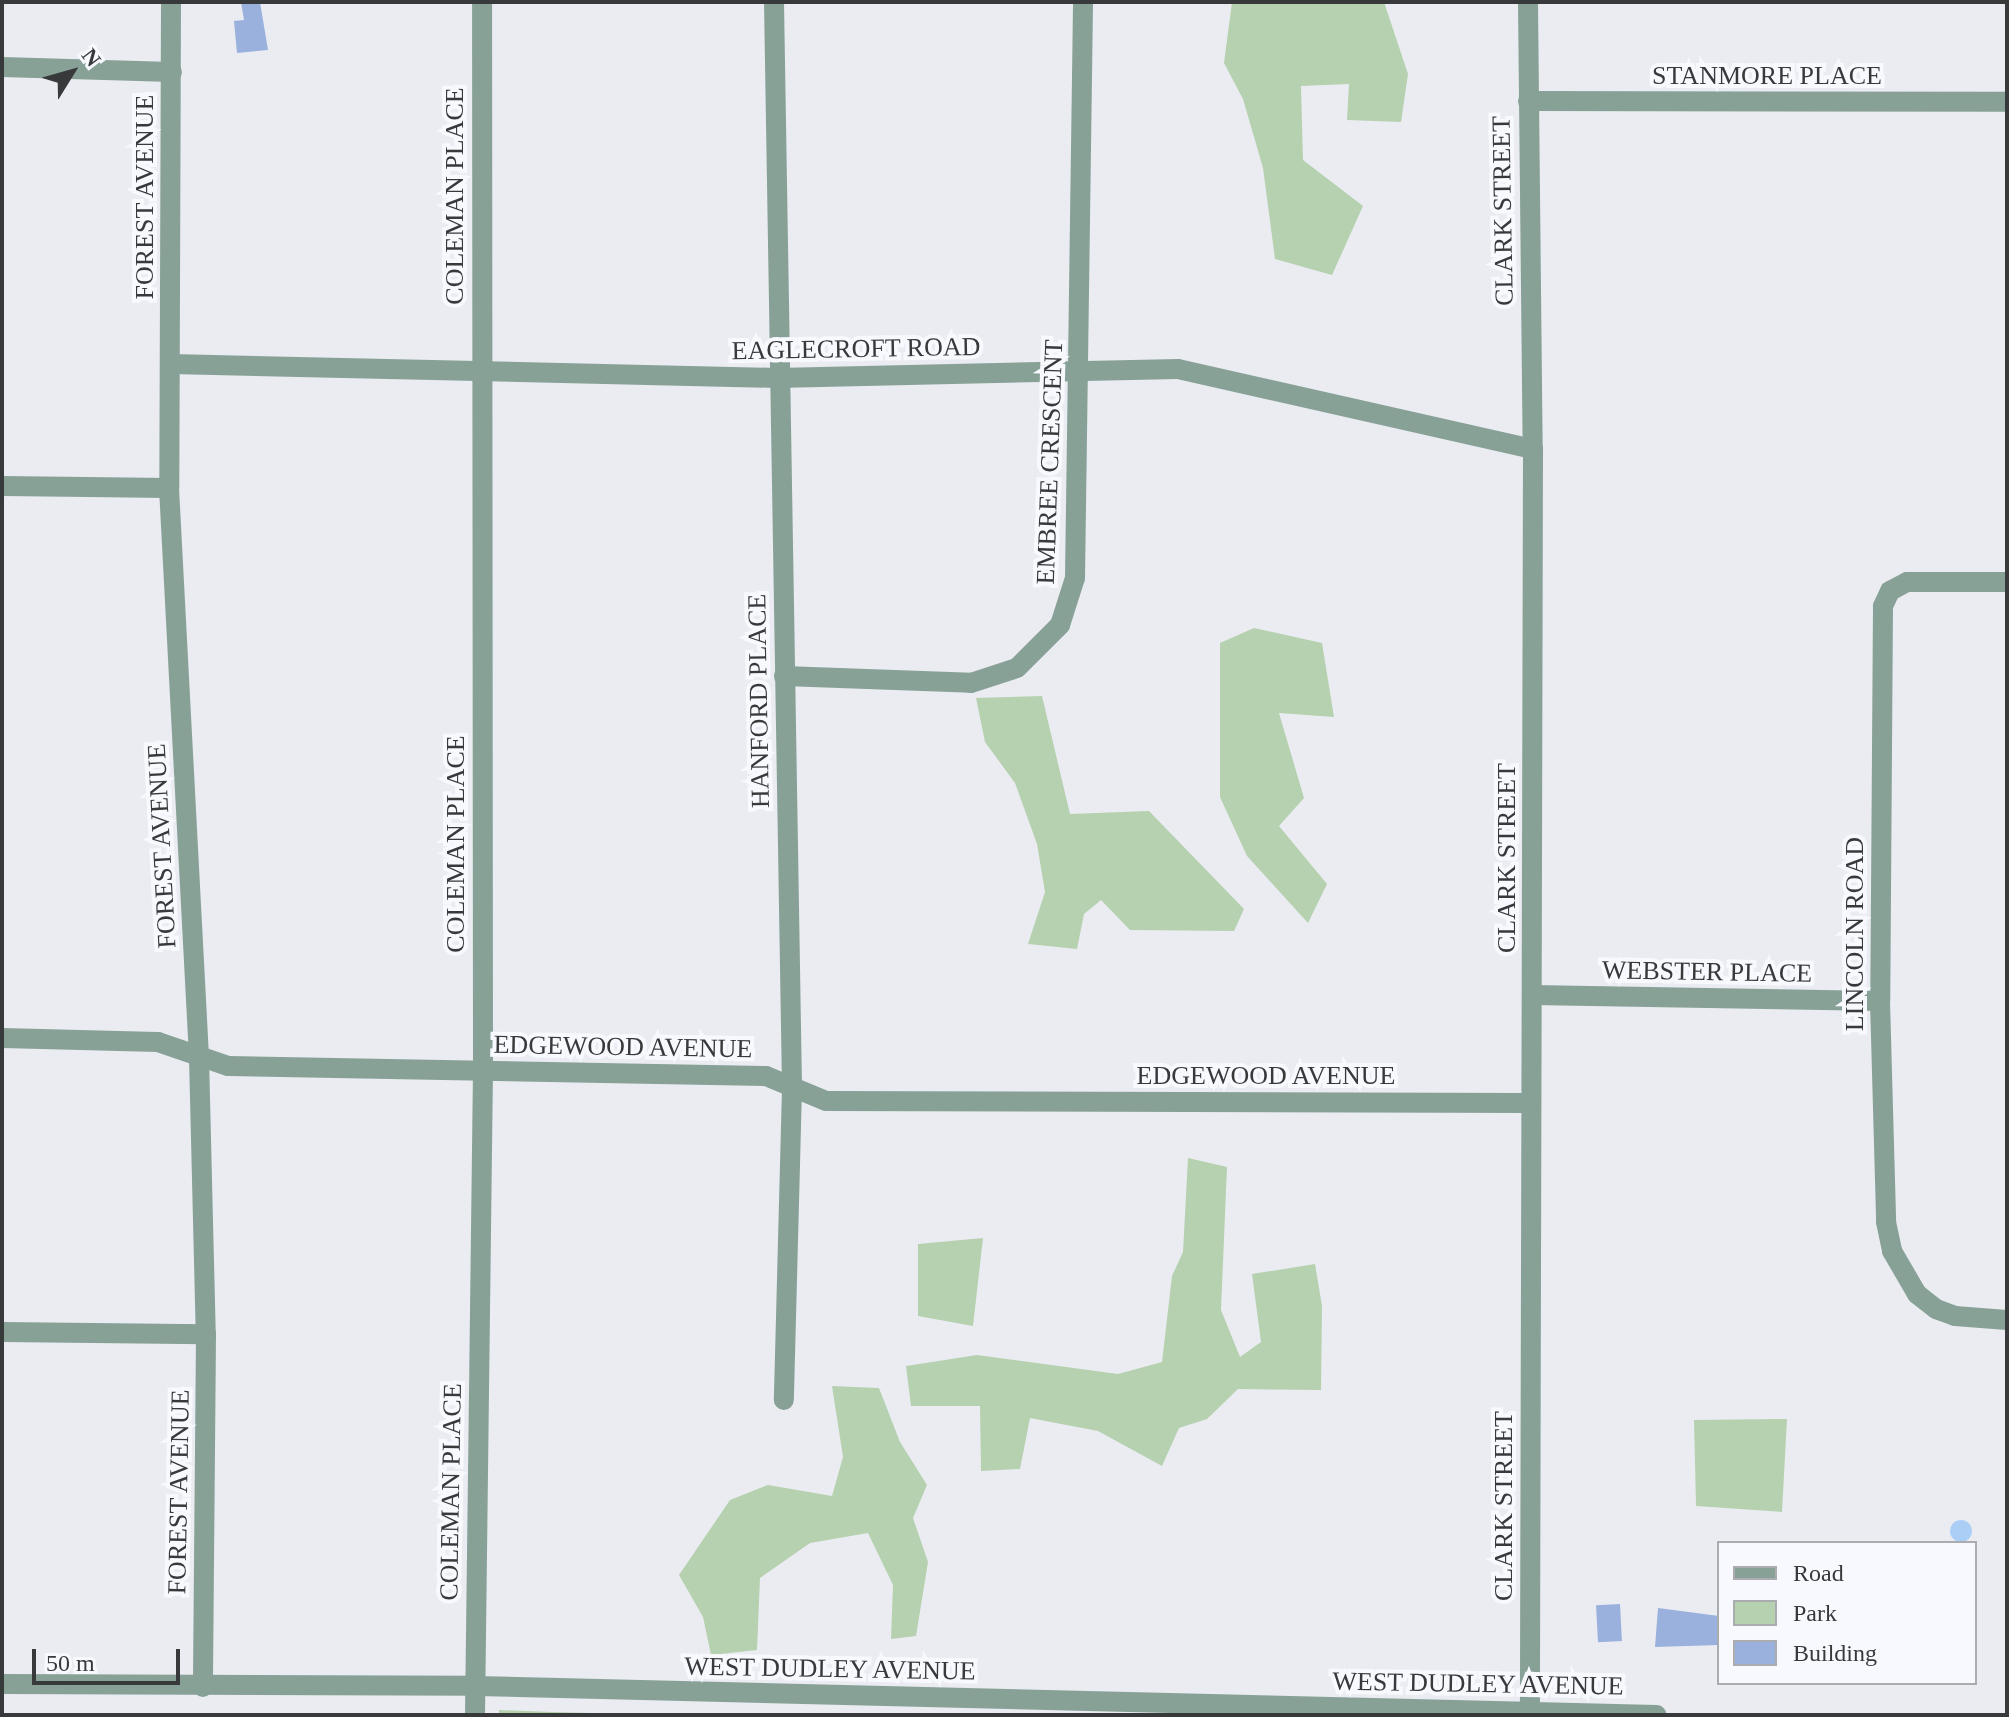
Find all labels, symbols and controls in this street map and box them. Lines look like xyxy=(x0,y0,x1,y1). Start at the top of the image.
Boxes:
north arrow xyxy=(32,32,112,112)
text: N xyxy=(77,43,106,71)
street label: STANMORE PLACE xyxy=(1652,60,1882,92)
street label: COLEMAN PLACE xyxy=(439,87,471,305)
street label: FOREST AVENUE xyxy=(129,94,161,300)
street label: CLARK STREET xyxy=(1486,116,1520,306)
street label: EAGLECROFT ROAD xyxy=(731,331,981,367)
street label: EMBREE CRESCENT xyxy=(1030,339,1070,585)
street label: HANFORD PLACE xyxy=(742,593,776,809)
street label: COLEMAN PLACE xyxy=(440,735,472,953)
street label: FOREST AVENUE xyxy=(141,742,183,950)
street label: CLARK STREET xyxy=(1491,763,1523,953)
street label: LINCOLN ROAD xyxy=(1839,837,1871,1031)
street label: WEBSTER PLACE xyxy=(1602,955,1812,989)
street label: EDGEWOOD AVENUE xyxy=(493,1029,753,1065)
street label: EDGEWOOD AVENUE xyxy=(1136,1060,1396,1092)
street label: COLEMAN PLACE xyxy=(434,1383,468,1601)
street label: FOREST AVENUE xyxy=(162,1388,196,1596)
street label: CLARK STREET xyxy=(1488,1411,1520,1601)
legend xyxy=(1717,1541,1977,1685)
text: Road xyxy=(1793,1560,1844,1586)
text: Park xyxy=(1793,1600,1837,1626)
scale bar xyxy=(36,1633,184,1683)
text: Building xyxy=(1793,1640,1877,1666)
text: 50 m xyxy=(46,1650,95,1676)
street label: WEST DUDLEY AVENUE xyxy=(683,1651,977,1687)
street label: WEST DUDLEY AVENUE xyxy=(1331,1666,1625,1702)

